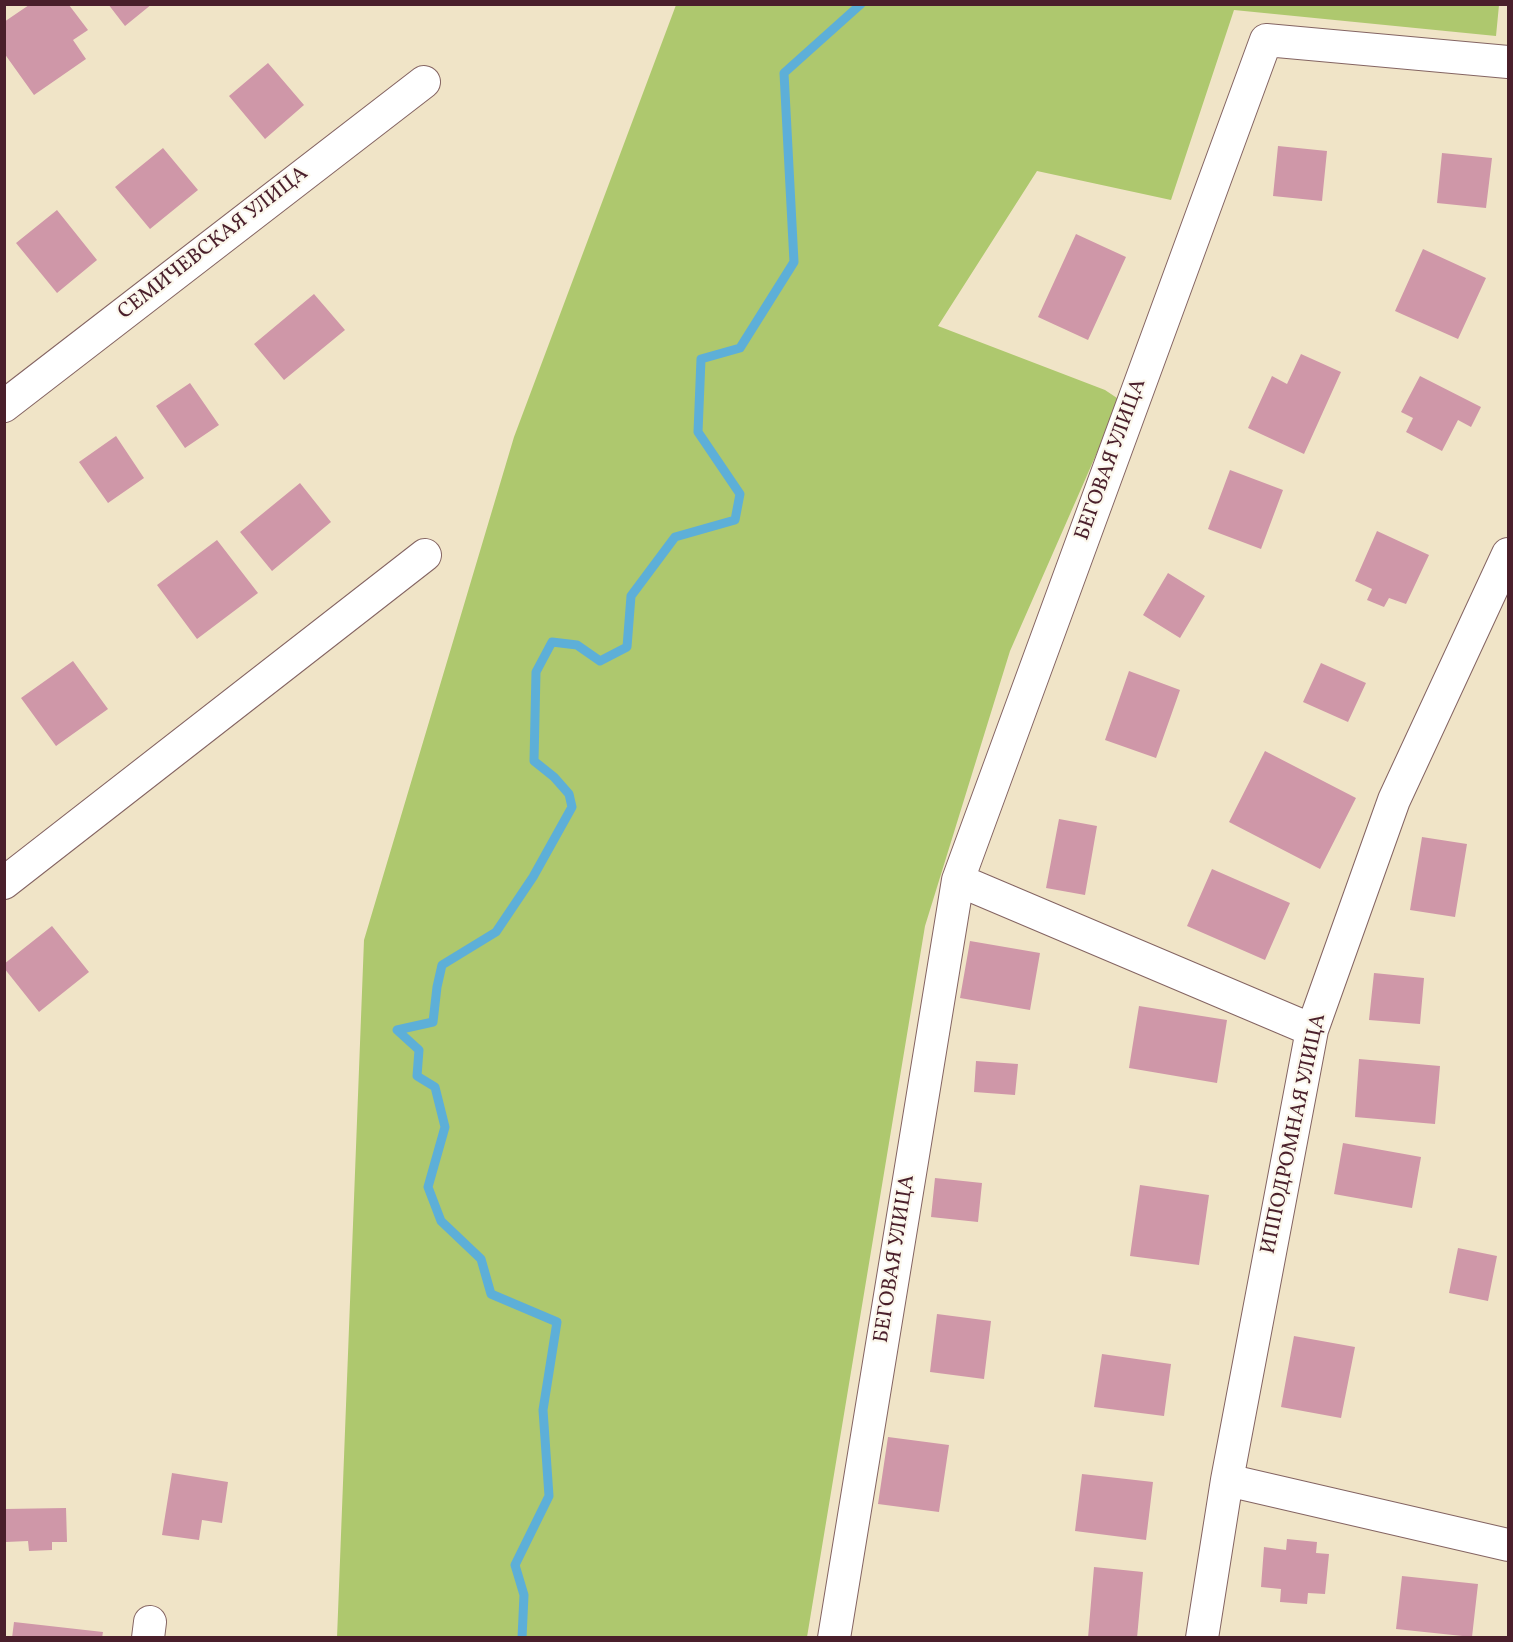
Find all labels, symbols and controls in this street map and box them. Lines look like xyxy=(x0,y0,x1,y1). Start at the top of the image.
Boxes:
street label: СЕМИЧЕВСКАЯ УЛИЦА xyxy=(114,162,314,326)
street label: БЕГОВАЯ УЛИЦА xyxy=(1071,376,1153,544)
street label: ИППОДРОМНАЯ УЛИЦА xyxy=(1257,1012,1333,1256)
street label: БЕГОВАЯ УЛИЦА xyxy=(870,1173,922,1345)

